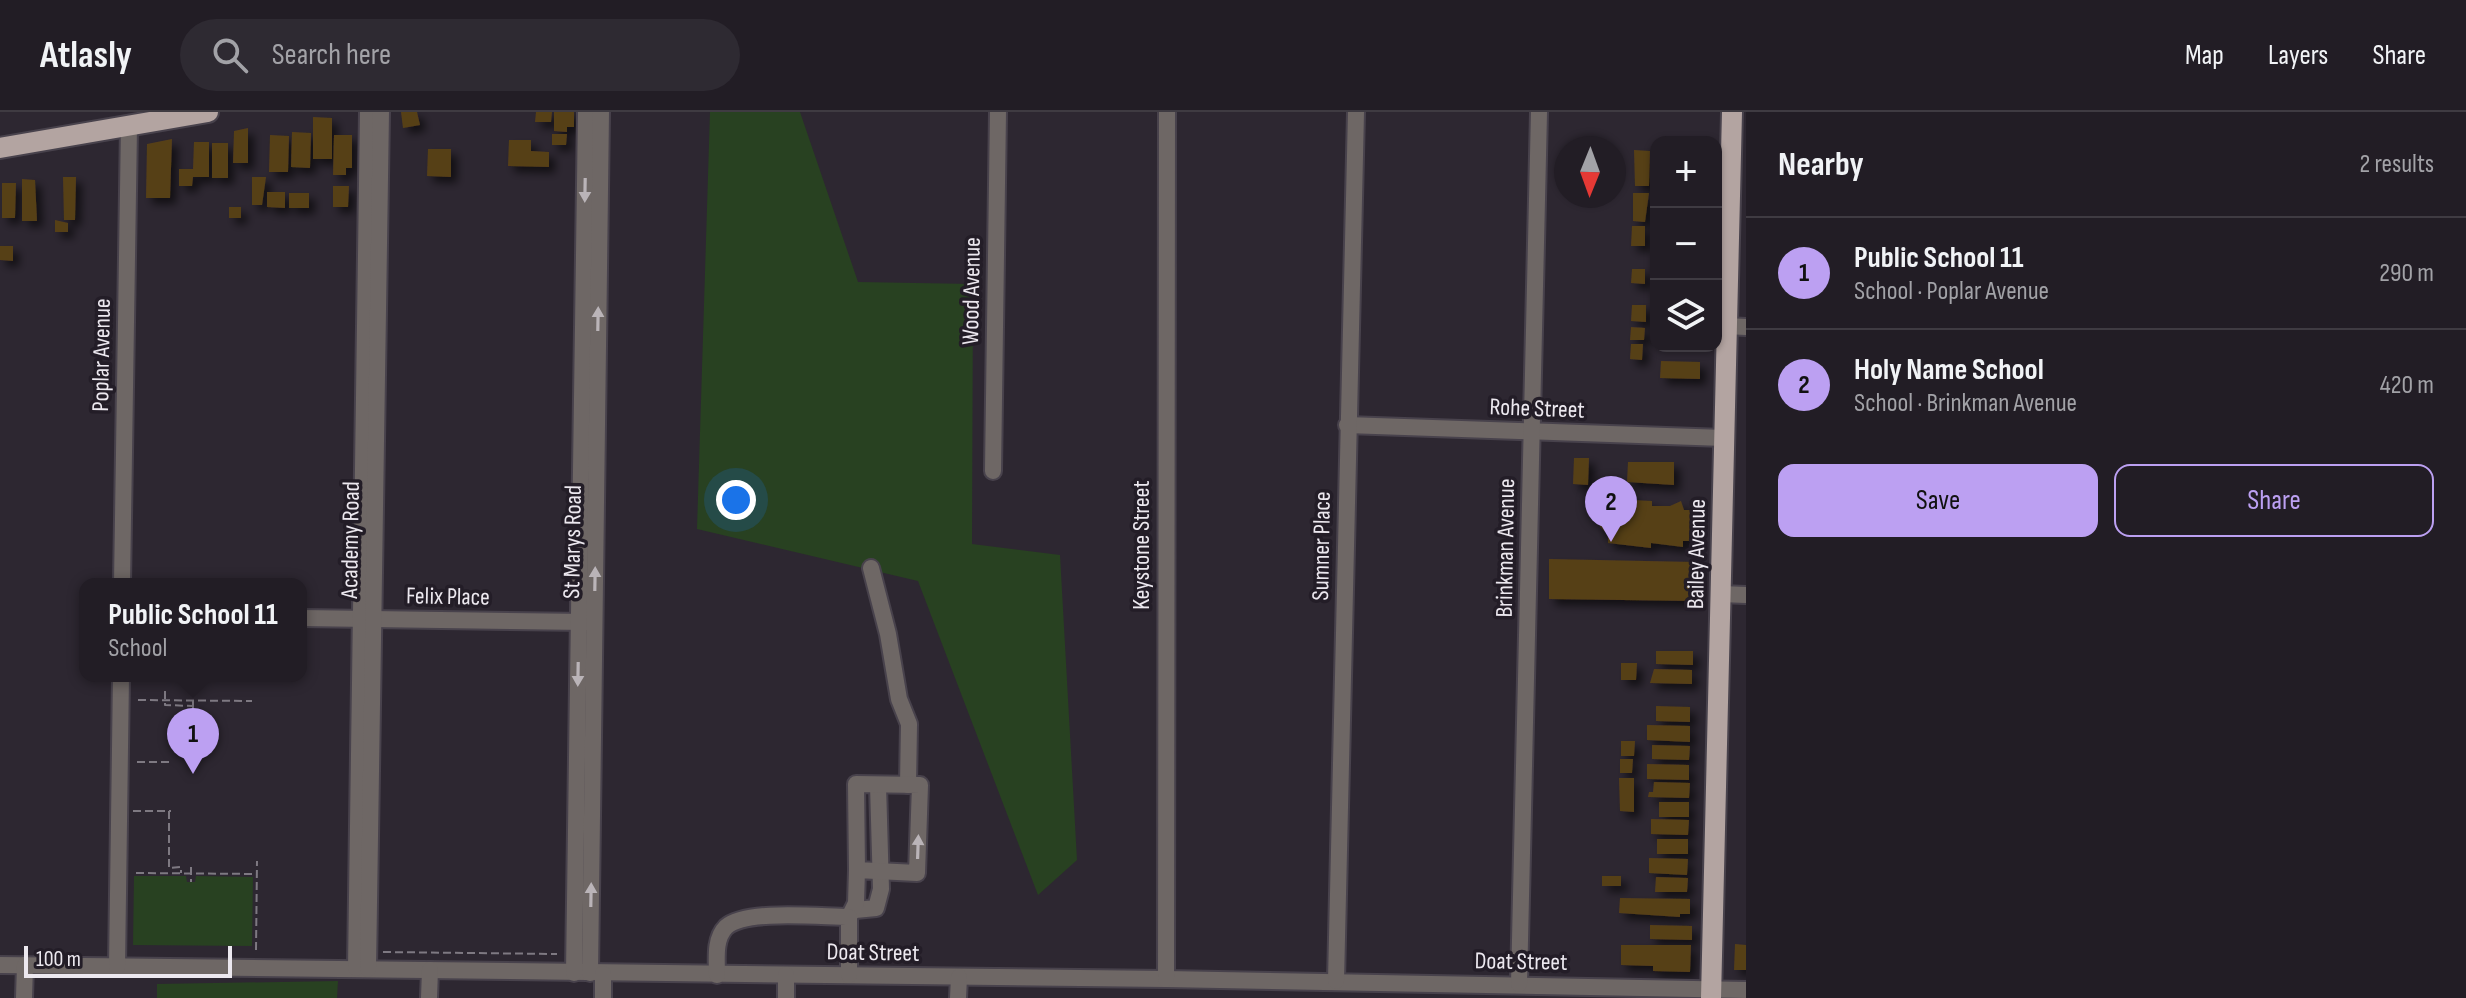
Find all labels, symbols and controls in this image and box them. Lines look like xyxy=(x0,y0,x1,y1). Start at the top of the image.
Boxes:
search box xyxy=(180,19,740,91)
text: Atlasly xyxy=(40,33,132,78)
icon: search xyxy=(208,33,252,77)
text: Search here xyxy=(272,37,391,73)
text: Map xyxy=(2185,39,2224,72)
text: Layers xyxy=(2268,39,2328,72)
text: Share xyxy=(2372,39,2426,72)
north arrow xyxy=(1554,136,1626,208)
map controls xyxy=(1650,136,1722,352)
button: + xyxy=(1650,136,1722,208)
text: Nearby xyxy=(1778,144,1864,185)
text: 2 results xyxy=(2360,149,2434,180)
one-way arrow xyxy=(578,178,591,203)
button: − xyxy=(1650,208,1722,280)
street label: Wood Avenue xyxy=(956,237,987,345)
text: Public School 11 xyxy=(1854,240,2024,276)
text: 1 xyxy=(1799,258,1809,289)
text: 290 m xyxy=(2379,258,2434,289)
text: School · Poplar Avenue xyxy=(1854,276,2049,307)
button: layers xyxy=(1650,280,1722,352)
street label: Poplar Avenue xyxy=(86,298,117,412)
one-way arrow xyxy=(592,306,605,331)
text: Holy Name School xyxy=(1854,352,2044,388)
text: 2 xyxy=(1798,370,1810,401)
text: 420 m xyxy=(2380,370,2434,401)
text: School · Brinkman Avenue xyxy=(1854,388,2077,419)
street label: Rohe Street xyxy=(1489,392,1585,425)
button: Save xyxy=(1778,464,2098,537)
button: Share xyxy=(2114,464,2434,537)
pin: 2 xyxy=(1585,476,1637,542)
street label: Brinkman Avenue xyxy=(1490,478,1521,618)
your location xyxy=(716,480,756,520)
street label: Keystone Street xyxy=(1127,480,1156,610)
street label: Academy Road xyxy=(335,481,366,600)
street label: St Marys Road xyxy=(557,485,588,599)
street label: Sumner Place xyxy=(1306,491,1337,601)
street label: Bailey Avenue xyxy=(1681,499,1712,609)
one-way arrow xyxy=(589,566,601,591)
popup xyxy=(79,578,307,682)
street label: Felix Place xyxy=(406,581,490,612)
text: Public School 11 xyxy=(108,597,278,633)
text: School xyxy=(108,633,167,664)
one-way arrow xyxy=(572,662,585,687)
pin: 1 xyxy=(167,708,219,774)
one-way arrow xyxy=(911,834,924,859)
one-way arrow xyxy=(585,882,597,907)
street label: Doat Street xyxy=(826,937,920,968)
scale bar xyxy=(24,942,232,978)
text: 100 m xyxy=(36,946,81,973)
street label: Doat Street xyxy=(1474,946,1568,977)

